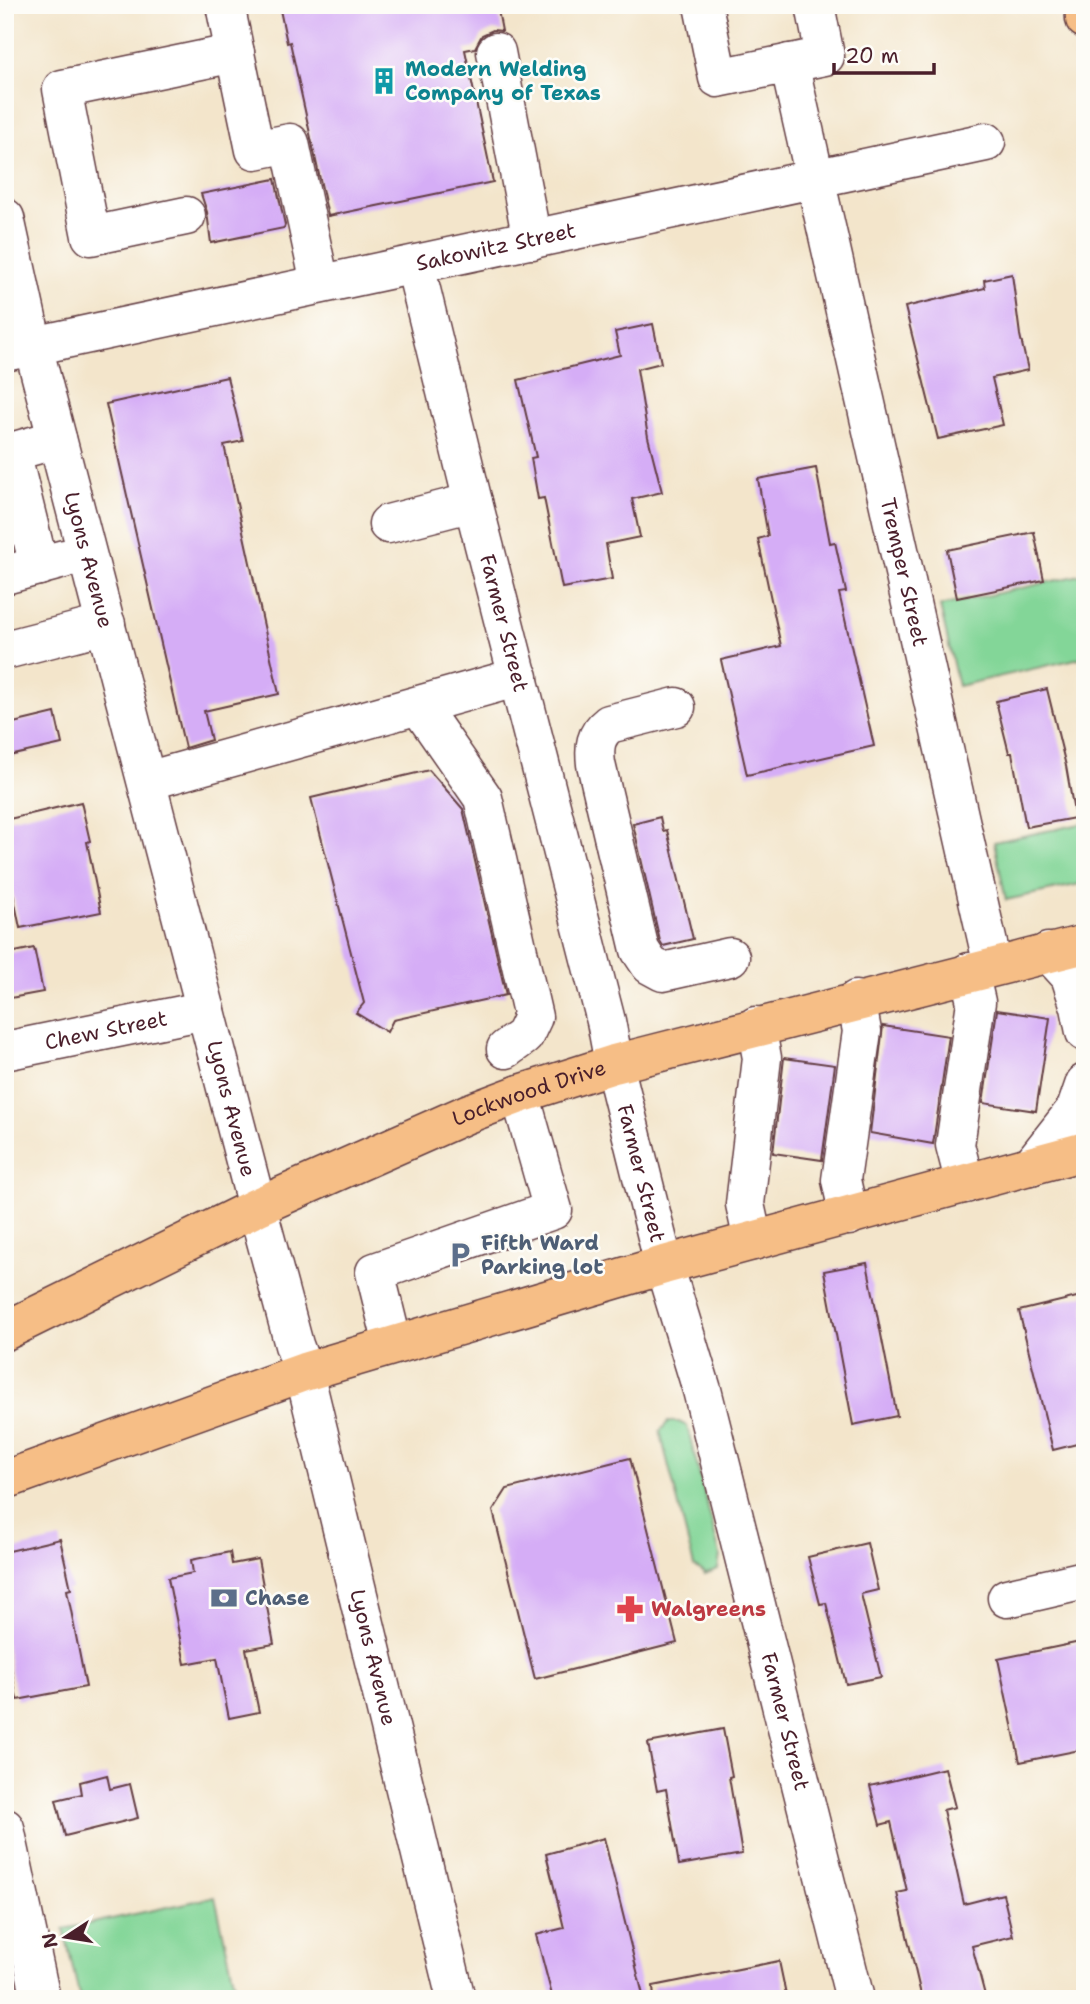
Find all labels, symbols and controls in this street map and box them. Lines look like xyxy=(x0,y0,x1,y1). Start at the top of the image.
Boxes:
scale bar xyxy=(834,32,934,76)
text: 20 m xyxy=(845,42,899,70)
place label: Modern Welding Company of Texas xyxy=(405,55,601,107)
building icon: Modern Welding Company of Texas xyxy=(369,66,399,96)
street label: Sakowitz Street xyxy=(413,216,578,278)
street label: Lyons Avenue xyxy=(58,489,120,631)
street label: Tremper Street xyxy=(874,495,934,649)
street label: Farmer Street xyxy=(473,551,535,695)
street label: Chew Street xyxy=(42,1004,170,1057)
street label: Lyons Avenue xyxy=(200,1037,263,1180)
street label: Lockwood Drive xyxy=(447,1053,610,1133)
street label: Farmer Street xyxy=(611,1101,672,1245)
place label: Fifth Ward Parking lot xyxy=(481,1229,603,1281)
parking icon: Fifth Ward Parking lot xyxy=(445,1240,475,1270)
bank icon: Chase xyxy=(209,1583,239,1613)
place label: Chase xyxy=(245,1584,310,1612)
street label: Lyons Avenue xyxy=(343,1586,403,1729)
pharmacy icon: Walgreens xyxy=(615,1594,645,1624)
place label: Walgreens xyxy=(651,1595,766,1623)
street label: Farmer Street xyxy=(754,1650,816,1793)
north arrow xyxy=(32,1902,102,1972)
text: N xyxy=(36,1930,64,1950)

